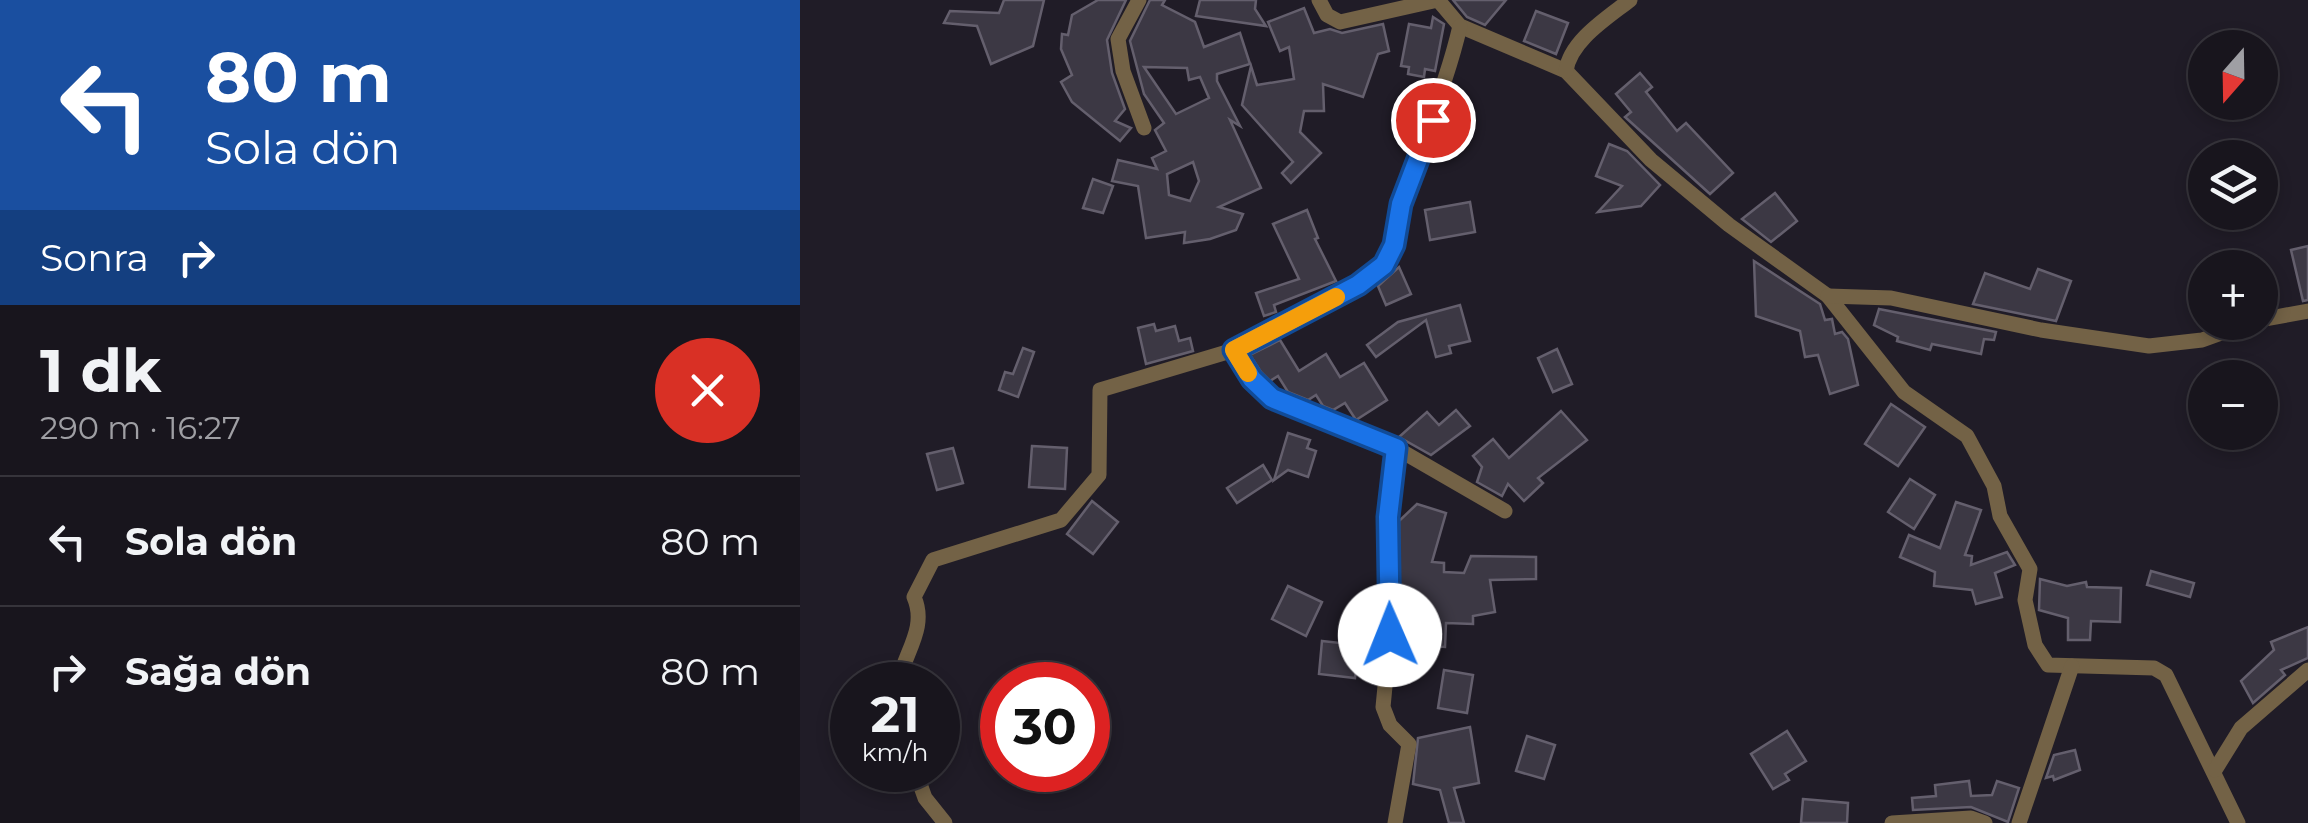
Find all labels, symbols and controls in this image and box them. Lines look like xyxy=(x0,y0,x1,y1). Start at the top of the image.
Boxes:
north arrow xyxy=(2188,30,2278,120)
map controls xyxy=(2188,30,2278,450)
text: 80 m xyxy=(205,34,392,120)
icon: left xyxy=(40,40,170,170)
pin xyxy=(1391,78,1476,163)
icon: arrive xyxy=(1406,93,1461,148)
text: Sola dön xyxy=(205,120,400,175)
button: layers xyxy=(2188,140,2278,230)
icon: right xyxy=(169,230,224,285)
text: Sonra xyxy=(40,234,149,281)
button: + xyxy=(2188,250,2278,340)
text: 1 dk xyxy=(40,334,161,407)
button: close xyxy=(655,338,760,443)
button: − xyxy=(2188,360,2278,450)
text: 290 m · 16:27 xyxy=(40,408,241,447)
icon: left xyxy=(40,514,95,569)
text: Sola dön xyxy=(125,518,297,565)
text: 80 m xyxy=(660,518,760,565)
position arrow xyxy=(1338,583,1442,687)
icon: right xyxy=(40,644,95,699)
text: Sağa dön xyxy=(125,648,311,695)
text: 80 m xyxy=(660,648,760,695)
speed limit sign: 30 xyxy=(980,662,1110,792)
text: 21 xyxy=(870,684,920,745)
text: km/h xyxy=(862,737,928,767)

